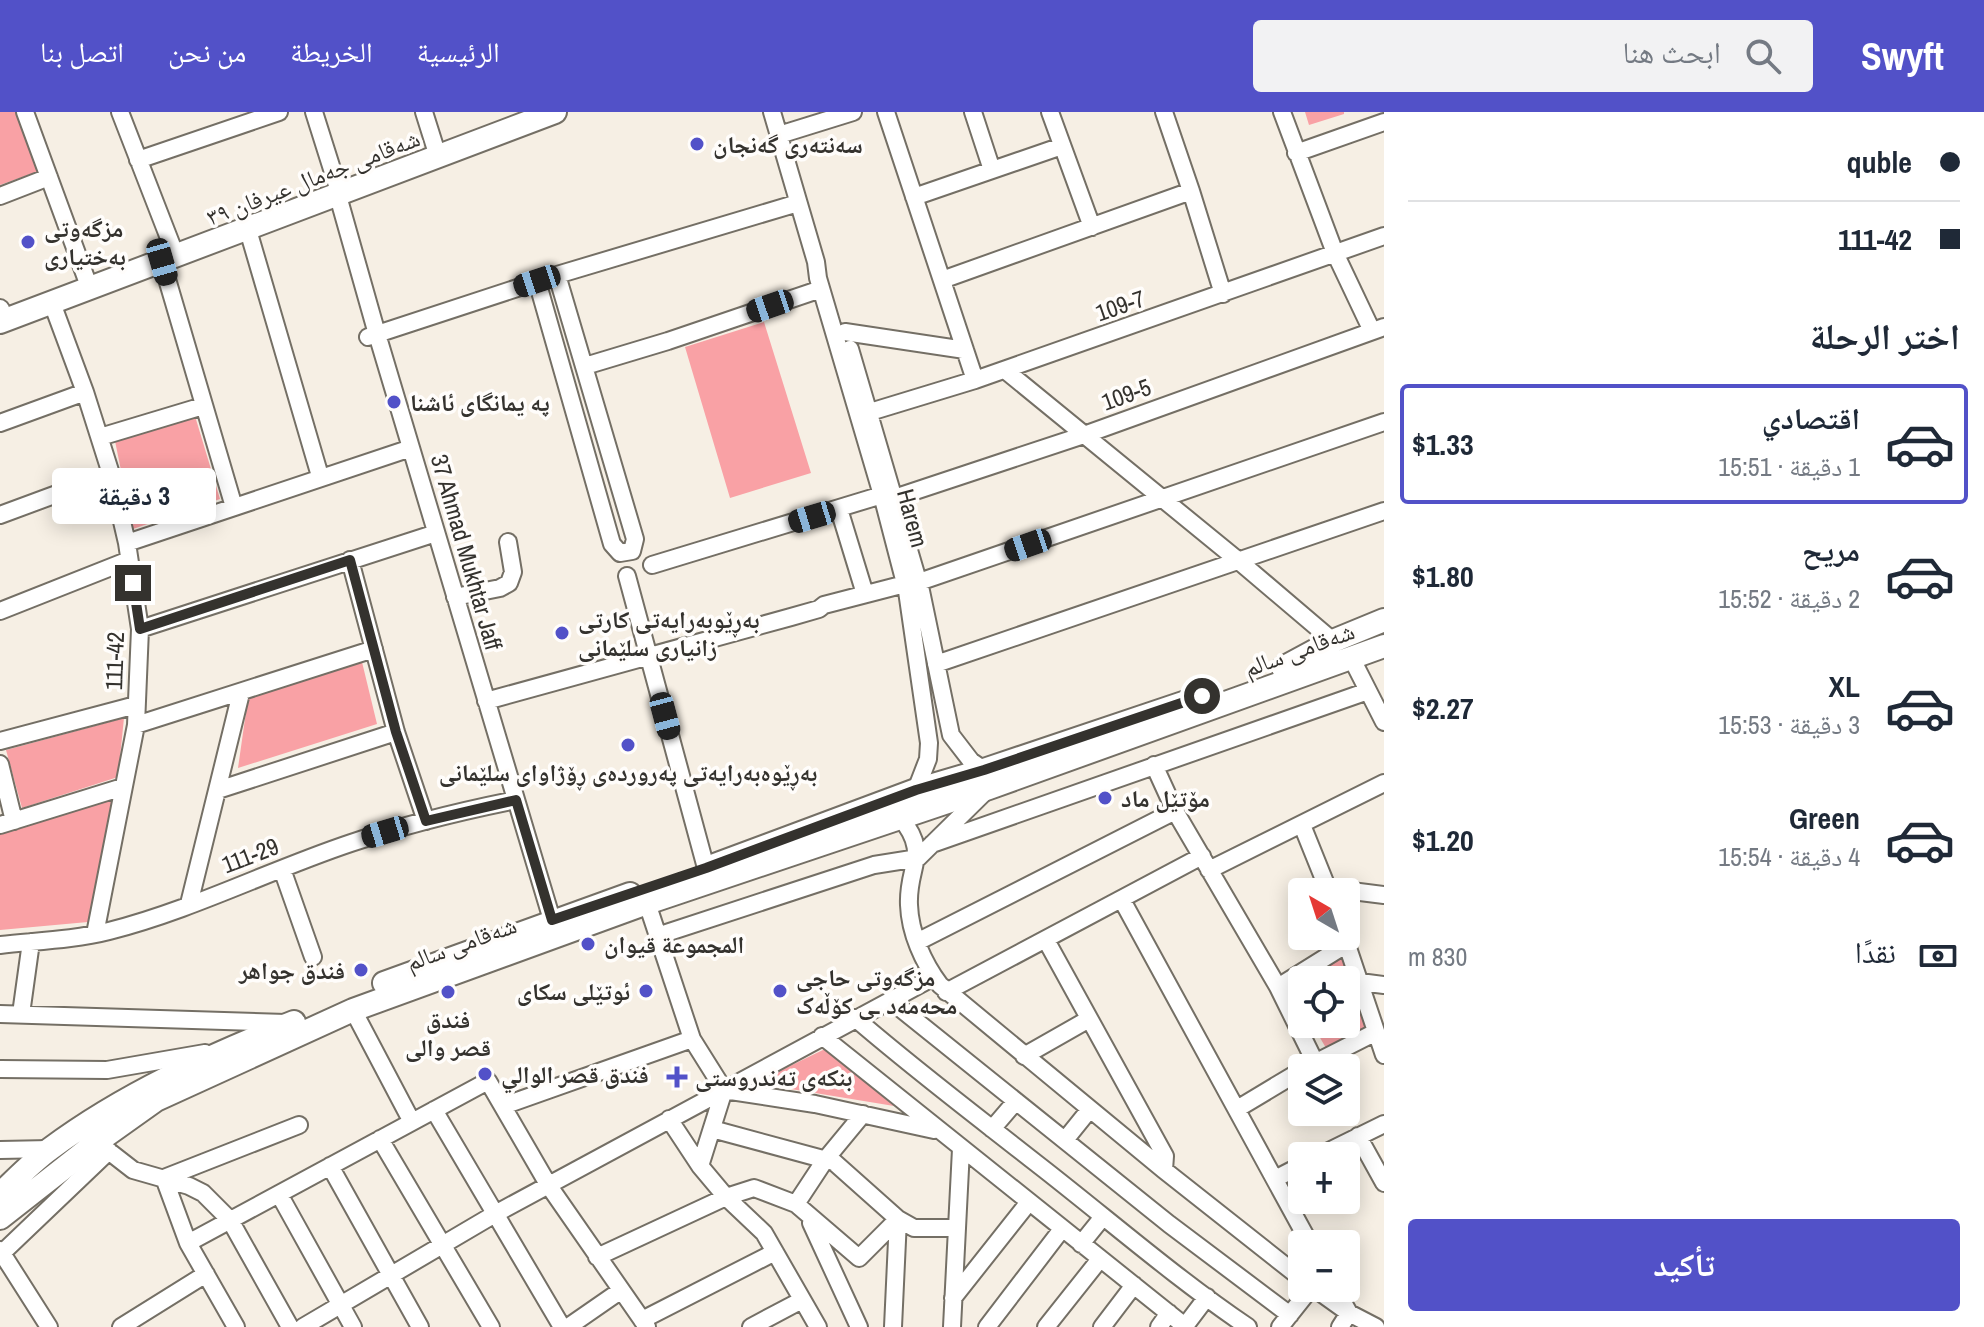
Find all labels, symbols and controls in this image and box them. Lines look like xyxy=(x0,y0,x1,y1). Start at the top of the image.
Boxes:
search box xyxy=(1253,20,1813,92)
text: Swyft xyxy=(1861,31,1944,82)
text: ابحث هنا xyxy=(1623,32,1721,72)
text: اتصل بنا xyxy=(40,33,124,71)
text: من نحن xyxy=(168,33,246,71)
text: الخريطة xyxy=(290,33,373,71)
text: الرئيسية xyxy=(417,33,500,71)
icon: search xyxy=(1741,34,1785,78)
street label: شەقامی جەمال عیرفان ٣٩ xyxy=(202,122,424,232)
place label: سەنتەری گەنجان xyxy=(713,128,863,160)
marker: سەنتەری گەنجان xyxy=(688,135,706,153)
text: quble xyxy=(1846,142,1912,182)
place label: مزگەوتی بەختیاری xyxy=(44,212,126,272)
text: 111-42 xyxy=(1838,219,1912,259)
marker: مزگەوتی بەختیاری xyxy=(19,233,37,251)
car xyxy=(144,236,180,288)
car xyxy=(510,262,564,300)
street label: 109-7 xyxy=(1091,282,1149,328)
car xyxy=(743,287,797,325)
text: اختر الرحلة xyxy=(1810,312,1960,360)
street label: 109-5 xyxy=(1097,370,1155,418)
place label: په یمانگای ئاشنا xyxy=(410,386,550,418)
marker: په یمانگای ئاشنا xyxy=(385,393,403,411)
text: اقتصادي xyxy=(1762,398,1860,438)
icon: car xyxy=(1884,408,1956,480)
text: $1.33 xyxy=(1412,424,1474,464)
text: 1 دقيقة · 15:51 xyxy=(1718,449,1860,484)
street label: 37 Ahmad Mukhtar Jaff xyxy=(424,450,510,654)
callout: 3 دقيقة xyxy=(51,467,215,523)
text: 3 دقيقة xyxy=(98,478,170,513)
street label: Harem xyxy=(890,485,936,551)
car xyxy=(786,499,838,535)
car xyxy=(1001,526,1055,564)
text: مريح xyxy=(1802,530,1860,570)
icon: car xyxy=(1884,540,1956,612)
text: $1.80 xyxy=(1412,556,1474,596)
route end xyxy=(115,565,151,601)
text: 2 دقيقة · 15:52 xyxy=(1718,581,1860,616)
place label: بەڕێوبەرایەتی کارتی زانیاری سلێمانی xyxy=(578,603,760,663)
street label: شەقامی سالم xyxy=(1239,614,1359,685)
marker: بەڕێوبەرایەتی کارتی زانیاری سلێمانی xyxy=(553,624,571,642)
street label: 111-42 xyxy=(97,631,131,691)
text: XL xyxy=(1829,666,1860,706)
icon: car xyxy=(1884,672,1956,744)
route start xyxy=(1184,678,1220,714)
text: $2.27 xyxy=(1412,688,1474,728)
car xyxy=(647,690,683,742)
text: 3 دقيقة · 15:53 xyxy=(1718,707,1860,742)
marker: بەڕێوەبەرایەتی پەروردەی ڕۆژاوای سلێمانی xyxy=(619,736,637,754)
place label: بەڕێوەبەرایەتی پەروردەی ڕۆژاوای سلێمانی xyxy=(439,756,817,791)
place label: مۆتێل ماد xyxy=(1121,782,1210,814)
marker: مۆتێل ماد xyxy=(1096,789,1114,807)
text: Green xyxy=(1789,798,1860,838)
icon: car xyxy=(1884,804,1956,876)
car xyxy=(359,814,411,850)
text: $1.20 xyxy=(1412,820,1474,860)
street label: 111-29 xyxy=(217,830,283,880)
text: 4 دقيقة · 15:54 xyxy=(1718,839,1860,874)
north arrow xyxy=(1288,878,1360,950)
map controls xyxy=(1288,878,1360,1302)
street label: شەقامی سالم xyxy=(401,908,521,979)
place label: المجموعة قیوان xyxy=(604,928,744,960)
text: نقدًا xyxy=(1855,932,1896,972)
icon: cash xyxy=(1916,934,1960,978)
marker: المجموعة قیوان xyxy=(579,935,597,953)
text: 830 m xyxy=(1408,939,1467,974)
place label: فندق جواھر xyxy=(238,954,345,986)
marker: فندق جواھر xyxy=(352,961,370,979)
place label: مزگەوتی حاجی محەمەد ـی کۆڵەک xyxy=(796,961,957,1021)
button: locate xyxy=(1288,966,1360,1038)
place label: ئوتێلی سکای xyxy=(517,975,630,1007)
marker: ئوتێلی سکای xyxy=(637,982,655,1000)
marker: مزگەوتی حاجی محەمەد ـی کۆڵەک xyxy=(771,982,789,1000)
marker: فندق قصر والی xyxy=(439,983,457,1001)
place label: فندق قصر والی xyxy=(405,1003,491,1063)
button: layers xyxy=(1288,1054,1360,1126)
place label: فندق قصر الوالي xyxy=(501,1058,649,1094)
place label: بنکەی تەندروستی xyxy=(695,1061,852,1093)
marker: فندق قصر الوالي xyxy=(476,1065,494,1083)
marker: بنکەی تەندروستی xyxy=(666,1066,688,1088)
button: + xyxy=(1288,1142,1360,1214)
button: تأكيد xyxy=(1408,1219,1960,1311)
button: − xyxy=(1288,1230,1360,1302)

